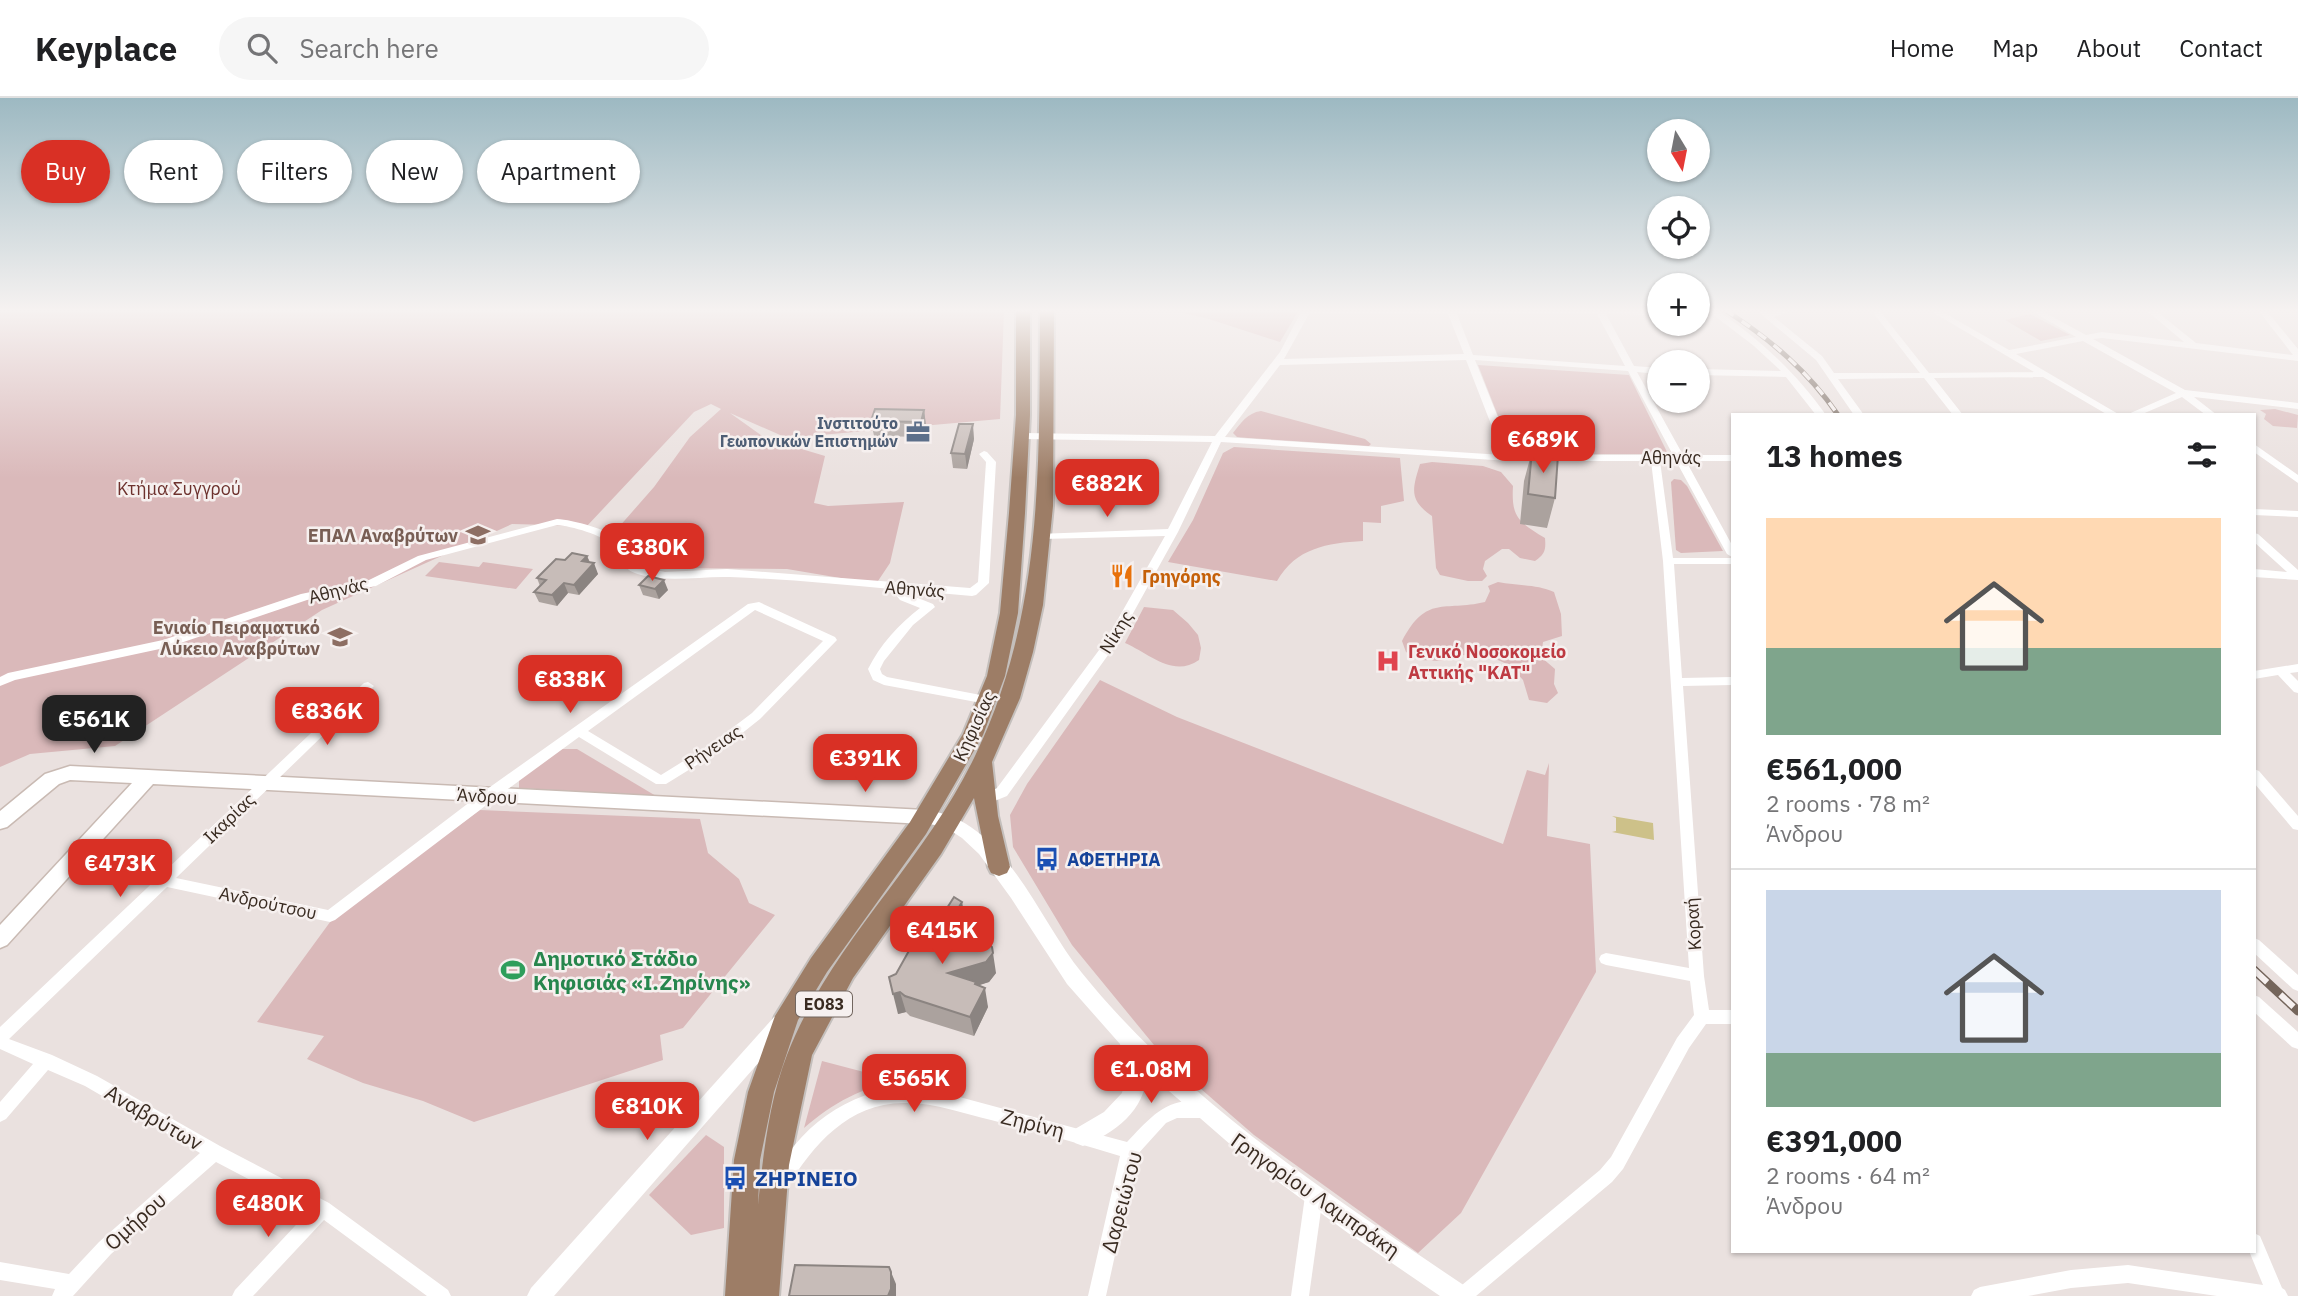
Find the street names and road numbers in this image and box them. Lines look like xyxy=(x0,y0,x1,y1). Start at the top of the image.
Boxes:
street label: Αθηνάς xyxy=(1641,446,1702,469)
street label: Αθηνάς xyxy=(306,571,370,608)
street label: Αθηνάς xyxy=(884,575,946,603)
street label: Νίκης xyxy=(1094,606,1138,658)
street label: Κηφισίας xyxy=(948,687,1001,765)
street label: Ρήνειας xyxy=(680,719,746,775)
street label: Άνδρου xyxy=(456,783,518,809)
street label: Ικαρίας xyxy=(198,787,260,848)
street label: Ανδρούτσου xyxy=(217,881,319,925)
street label: Κοραή xyxy=(1680,897,1706,951)
road number: ΕΟ83 xyxy=(796,991,852,1016)
street label: Αναβρύτων xyxy=(100,1078,208,1156)
street label: Ζηρίνη xyxy=(998,1102,1068,1144)
street label: Γρηγορίου Λαμπράκη xyxy=(1226,1126,1406,1264)
street label: Δαρειώτου xyxy=(1094,1148,1148,1256)
street label: Ομήρου xyxy=(98,1186,172,1256)

